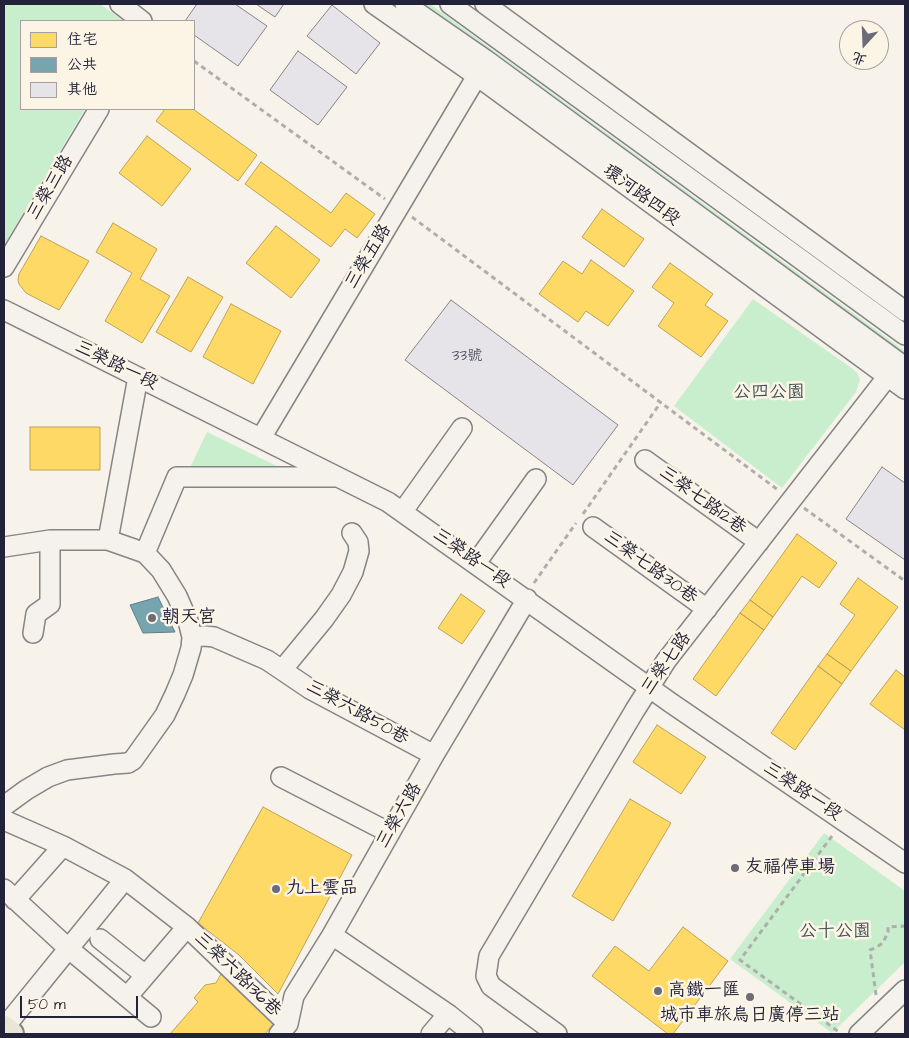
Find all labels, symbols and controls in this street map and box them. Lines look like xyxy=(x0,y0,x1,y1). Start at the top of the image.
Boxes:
legend xyxy=(20,20,195,110)
north arrow xyxy=(839,20,889,70)
text: 住宅 xyxy=(67,29,97,50)
text: 北 xyxy=(849,46,869,70)
text: 公共 xyxy=(67,54,97,75)
text: 其他 xyxy=(67,79,97,100)
street label: 三榮三路 xyxy=(23,152,79,224)
street label: 環河路四段 xyxy=(598,161,684,231)
street label: 三榮五路 xyxy=(341,221,397,293)
street label: 三榮路一段 xyxy=(71,337,161,395)
house number: 33號 xyxy=(452,348,482,366)
park label: 公四公園 xyxy=(733,382,805,404)
street label: 三榮七路12巷 xyxy=(654,462,750,540)
street label: 三榮路一段 xyxy=(428,524,514,594)
street label: 三榮七路30巷 xyxy=(599,527,701,609)
place label: 朝天宮 xyxy=(162,607,216,629)
marker: 朝天宮 xyxy=(146,612,158,624)
street label: 三榮七路 xyxy=(638,628,696,700)
street label: 三榮六路50巷 xyxy=(302,676,412,750)
street label: 三榮路一段 xyxy=(759,758,845,826)
street label: 三榮六路 xyxy=(373,779,427,853)
place label: 友福停車場 xyxy=(745,857,835,879)
marker: 友福停車場 xyxy=(729,862,741,874)
place label: 九上雲品 xyxy=(286,878,358,900)
marker: 九上雲品 xyxy=(270,883,282,895)
park label: 公十公園 xyxy=(799,921,871,943)
street label: 三榮六路136巷 xyxy=(189,928,285,1022)
place label: 高鐵一匯 xyxy=(668,980,740,1002)
marker: 高鐵一匯 xyxy=(652,985,664,997)
scale bar xyxy=(22,986,140,1018)
marker: 城市車旅烏日廣停三站 xyxy=(744,991,756,1003)
text: 50 m xyxy=(28,994,66,1015)
place label: 城市車旅烏日廣停三站 xyxy=(660,1005,840,1027)

